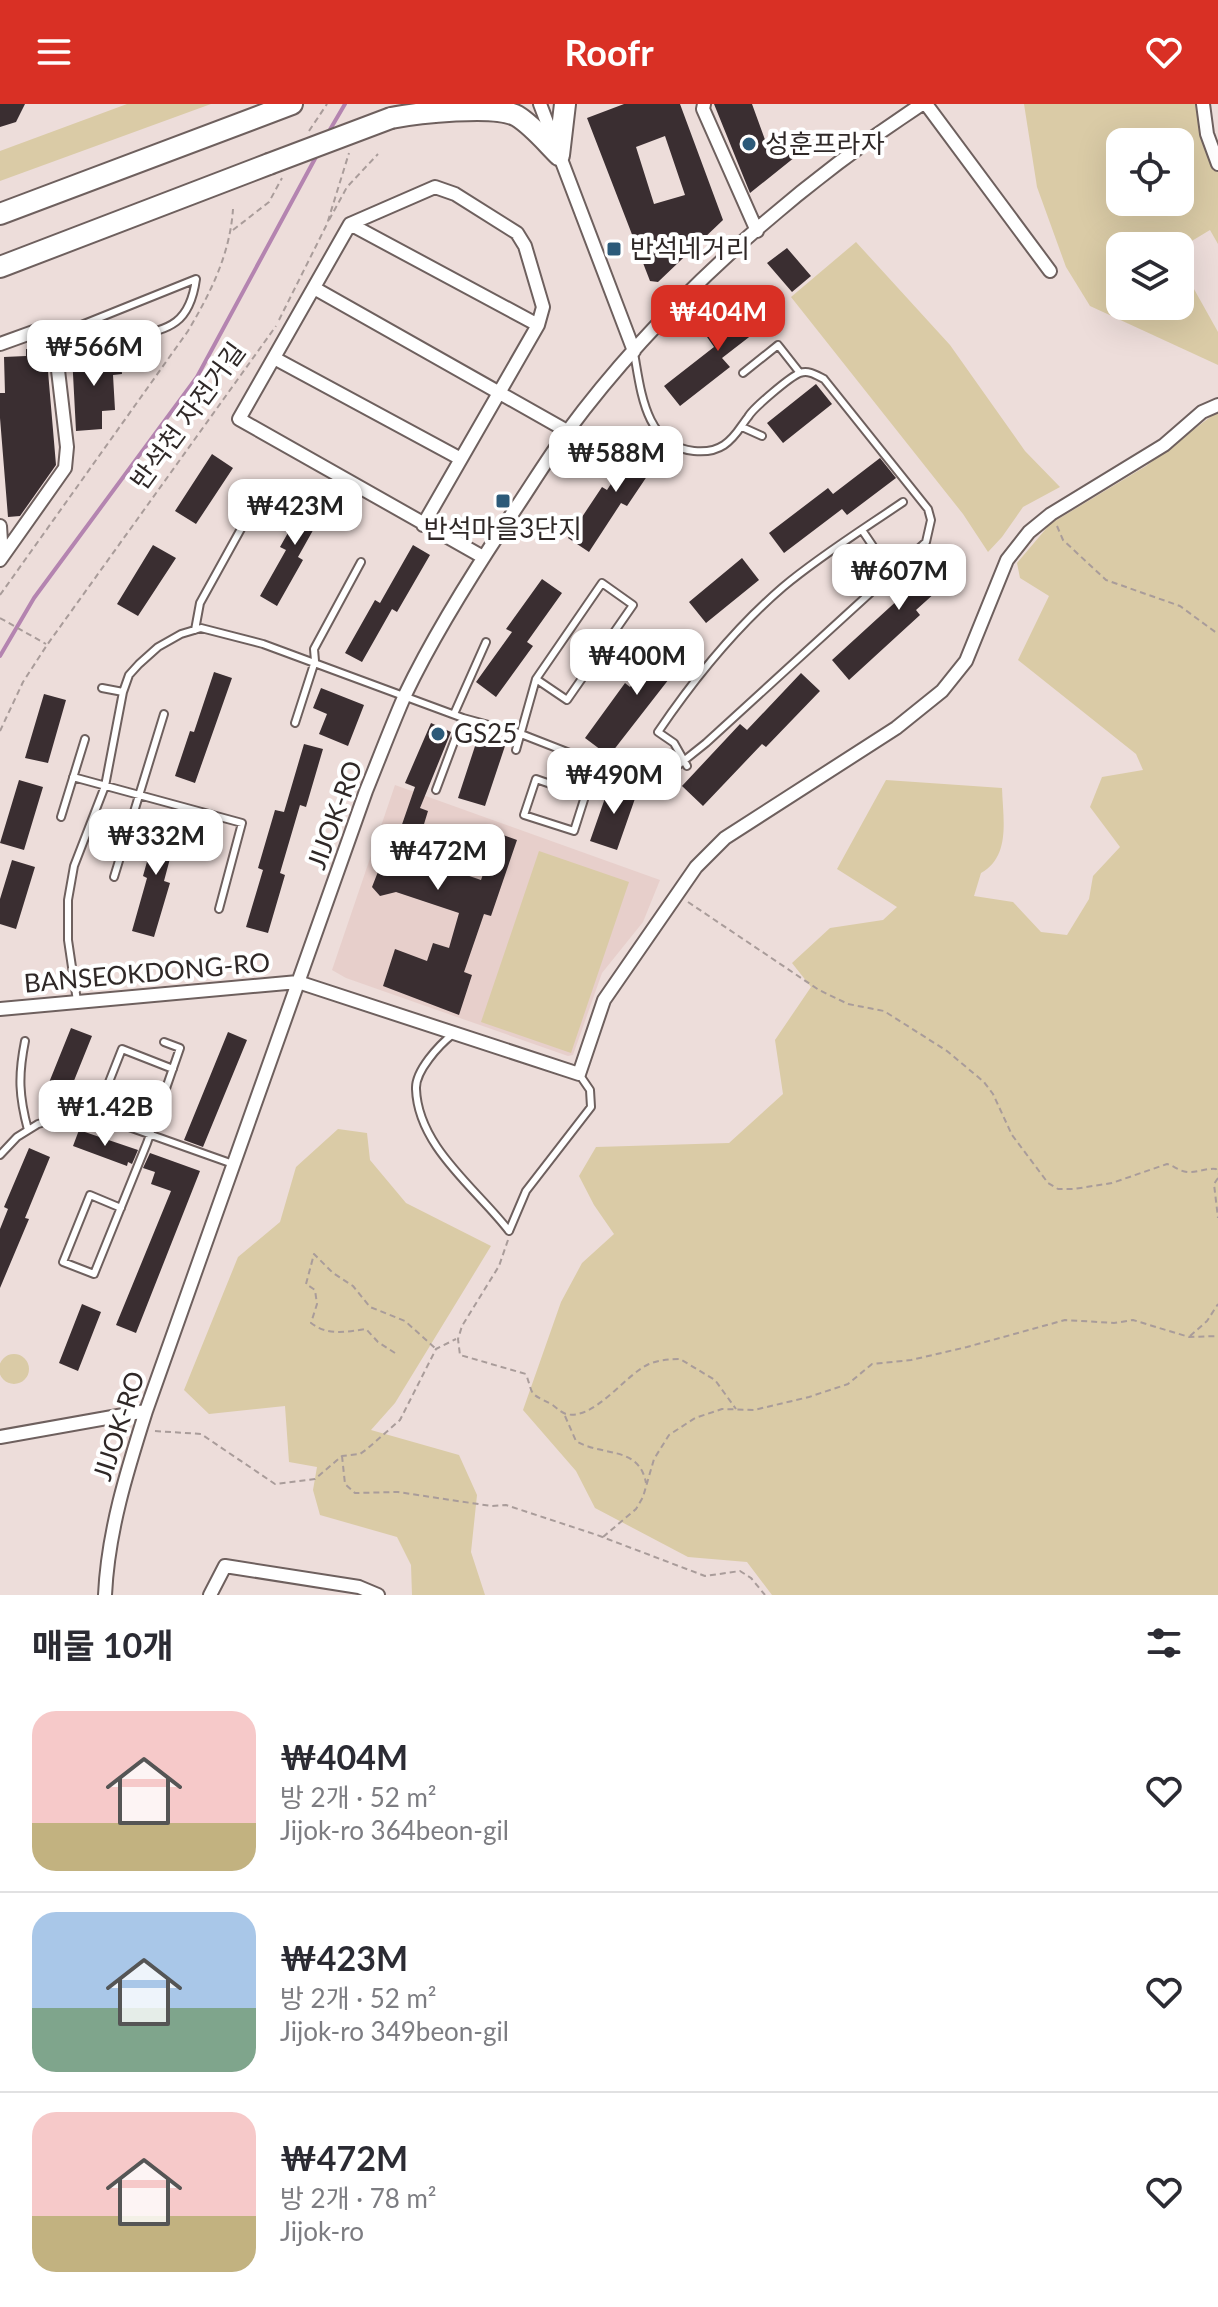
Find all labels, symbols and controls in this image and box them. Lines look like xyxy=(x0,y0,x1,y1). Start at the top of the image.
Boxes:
icon: menu xyxy=(32,30,76,74)
text: Roofr xyxy=(564,30,654,74)
icon: heart xyxy=(1142,30,1186,74)
place label: 성훈프라자 xyxy=(765,127,885,159)
map controls xyxy=(1106,128,1194,320)
button: locate xyxy=(1106,128,1194,216)
marker: 성훈프라자 xyxy=(740,135,758,153)
place label: 반석네거리 xyxy=(630,232,750,264)
button: layers xyxy=(1106,232,1194,320)
marker: 반석네거리 xyxy=(605,240,623,258)
pin: ₩404M xyxy=(662,285,774,353)
text: ₩404M xyxy=(669,295,767,327)
pin: ₩566M xyxy=(38,320,150,388)
text: ₩566M xyxy=(45,330,143,362)
street label: 반석천 자전거길 xyxy=(123,336,251,495)
pin: ₩588M xyxy=(560,426,672,494)
text: ₩588M xyxy=(567,436,665,468)
pin: ₩423M xyxy=(239,479,351,547)
text: ₩423M xyxy=(246,489,344,521)
marker: 반석마을3단지 xyxy=(494,492,512,510)
place label: 반석마을3단지 xyxy=(424,512,582,544)
pin: ₩607M xyxy=(843,544,955,612)
text: ₩607M xyxy=(850,554,948,586)
pin: ₩400M xyxy=(581,629,693,697)
text: ₩400M xyxy=(588,639,686,671)
place label: GS25 xyxy=(454,717,517,749)
marker: GS25 xyxy=(429,725,447,743)
pin: ₩490M xyxy=(558,748,670,816)
street label: JIJOK-RO xyxy=(300,756,368,873)
text: ₩490M xyxy=(565,758,663,790)
pin: ₩332M xyxy=(100,809,212,877)
text: ₩332M xyxy=(107,819,205,851)
pin: ₩472M xyxy=(382,824,494,892)
text: ₩472M xyxy=(389,834,487,866)
street label: BANSEOKDONG-RO xyxy=(23,945,271,999)
pin: ₩1.42B xyxy=(40,1080,170,1148)
text: ₩1.42B xyxy=(57,1090,153,1122)
street label: JIJOK-RO xyxy=(85,1367,151,1484)
icon: filters xyxy=(1142,1621,1186,1665)
text: 매물 10개 xyxy=(32,1624,174,1665)
text: ₩404M xyxy=(280,1736,408,1777)
icon: home xyxy=(96,1743,192,1839)
icon: heart xyxy=(1142,1769,1186,1813)
text: 방 2개 · 52 m² xyxy=(280,1781,437,1813)
text: Jijok-ro 364beon-gil xyxy=(280,1814,509,1846)
text: ₩423M xyxy=(280,1937,408,1978)
icon: home xyxy=(96,1944,192,2040)
icon: heart xyxy=(1142,1970,1186,2014)
text: 방 2개 · 52 m² xyxy=(280,1982,437,2014)
text: Jijok-ro 349beon-gil xyxy=(280,2015,509,2047)
text: ₩472M xyxy=(280,2137,408,2178)
icon: home xyxy=(96,2144,192,2240)
icon: heart xyxy=(1142,2170,1186,2214)
text: 방 2개 · 78 m² xyxy=(280,2182,437,2214)
text: Jijok-ro xyxy=(280,2215,364,2247)

